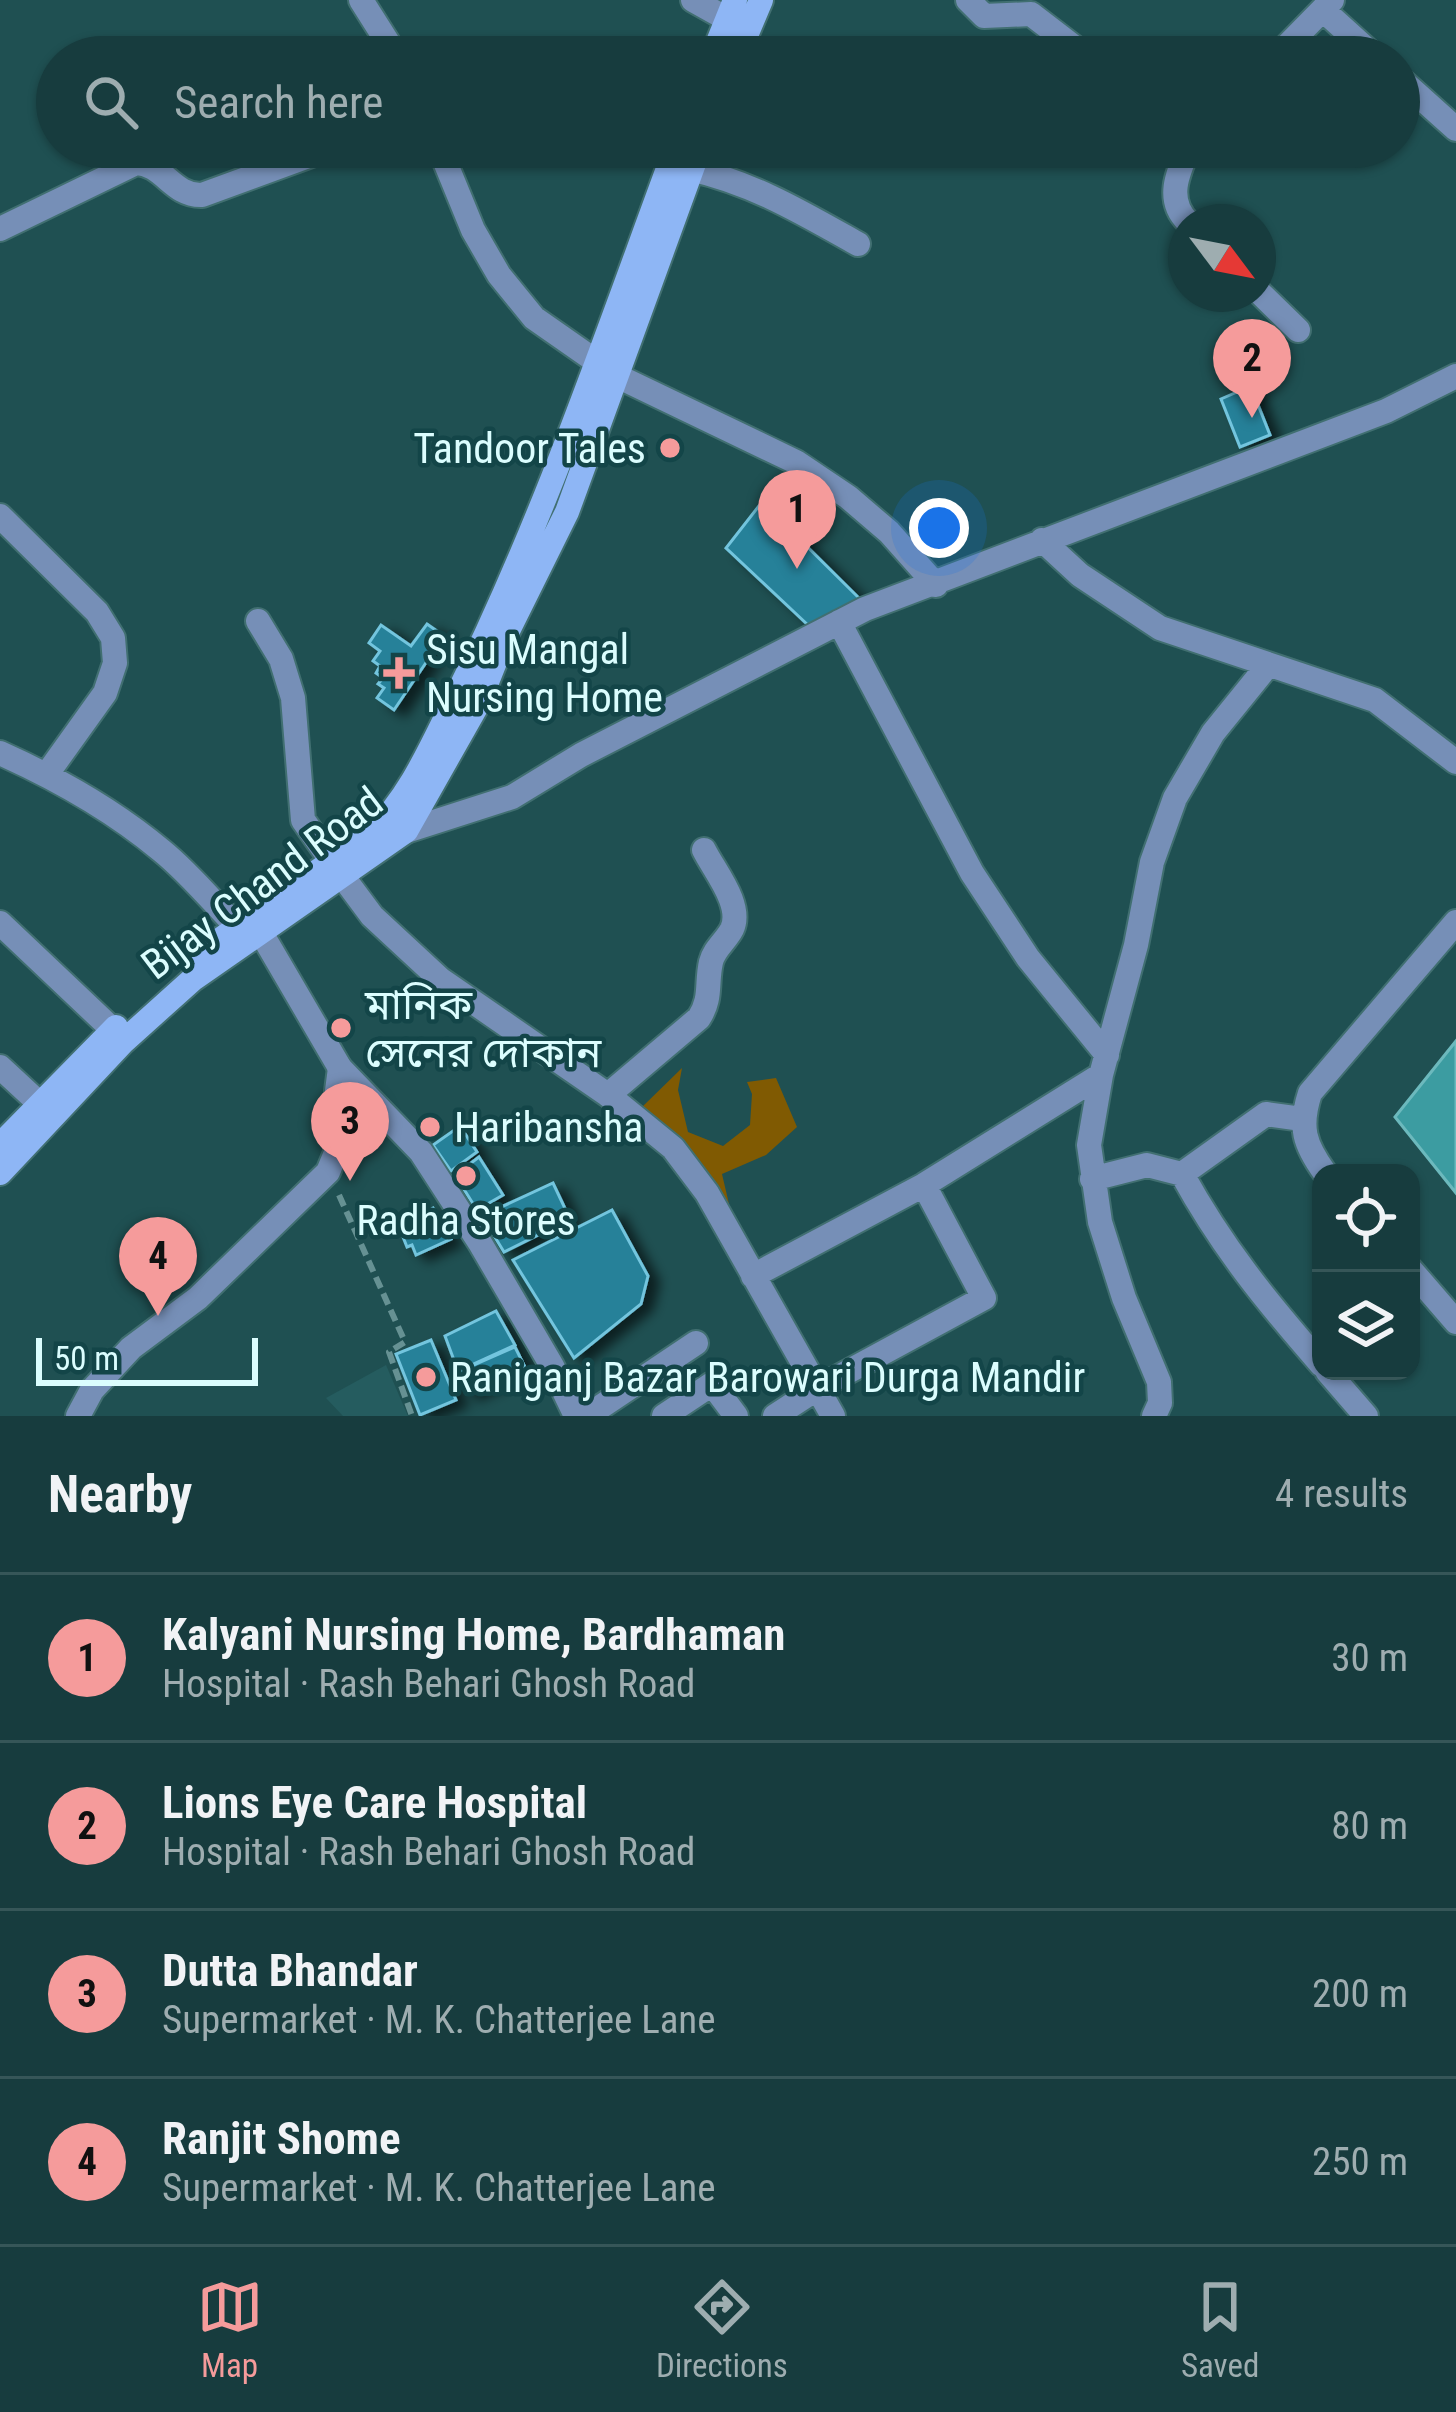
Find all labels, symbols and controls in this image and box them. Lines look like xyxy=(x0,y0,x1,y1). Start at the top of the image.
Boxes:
search box xyxy=(36,36,1420,168)
icon: search xyxy=(78,69,144,135)
text: Search here xyxy=(174,76,383,129)
north arrow xyxy=(1168,204,1276,312)
pin: 2 xyxy=(1213,319,1291,418)
place label: Tandoor Tales xyxy=(413,424,646,473)
marker: Tandoor Tales xyxy=(657,435,683,461)
pin: 1 xyxy=(758,470,836,569)
your location xyxy=(909,498,969,558)
place label: Sisu Mangal Nursing Home xyxy=(426,625,663,722)
marker: Sisu Mangal Nursing Home xyxy=(383,657,415,689)
street label: Bijay Chand Road xyxy=(132,777,392,989)
place label: মানিক সেনের দোকান xyxy=(364,980,602,1077)
marker: মানিক সেনের দোকান xyxy=(328,1015,354,1041)
pin: 3 xyxy=(311,1082,389,1181)
place label: Haribansha xyxy=(454,1103,643,1152)
marker: Haribansha xyxy=(417,1114,443,1140)
marker: Radha Stores xyxy=(453,1163,479,1189)
map controls xyxy=(1312,1164,1420,1380)
button: locate xyxy=(1312,1164,1420,1272)
place label: Radha Stores xyxy=(356,1196,576,1245)
pin: 4 xyxy=(119,1217,197,1316)
button: layers xyxy=(1312,1272,1420,1380)
scale bar xyxy=(36,1332,258,1385)
text: 50 m xyxy=(54,1339,119,1378)
place label: Raniganj Bazar Barowari Durga Mandir xyxy=(450,1353,1085,1402)
marker: Raniganj Bazar Barowari Durga Mandir xyxy=(413,1364,439,1390)
text: Nearby xyxy=(48,1465,192,1524)
text: 4 results xyxy=(1275,1471,1408,1517)
text: Kalyani Nursing Home, Bardhaman xyxy=(162,1608,785,1661)
text: 1 xyxy=(77,1635,97,1681)
text: 30 m xyxy=(1331,1635,1408,1681)
text: Hospital · Rash Behari Ghosh Road xyxy=(162,1661,695,1707)
text: Lions Eye Care Hospital xyxy=(162,1776,587,1829)
text: 2 xyxy=(77,1803,97,1849)
text: 80 m xyxy=(1331,1803,1408,1849)
text: Hospital · Rash Behari Ghosh Road xyxy=(162,1829,695,1875)
text: Dutta Bhandar xyxy=(162,1944,418,1997)
text: 3 xyxy=(77,1971,97,2017)
text: 200 m xyxy=(1312,1971,1408,2017)
text: Supermarket · M. K. Chatterjee Lane xyxy=(162,1997,716,2043)
text: Ranjit Shome xyxy=(162,2112,401,2165)
text: 4 xyxy=(77,2139,97,2185)
text: 250 m xyxy=(1312,2139,1408,2185)
text: Supermarket · M. K. Chatterjee Lane xyxy=(162,2165,716,2211)
tab: Map xyxy=(197,2274,263,2385)
tab: Directions xyxy=(656,2274,788,2385)
tab: Saved xyxy=(1181,2274,1259,2385)

